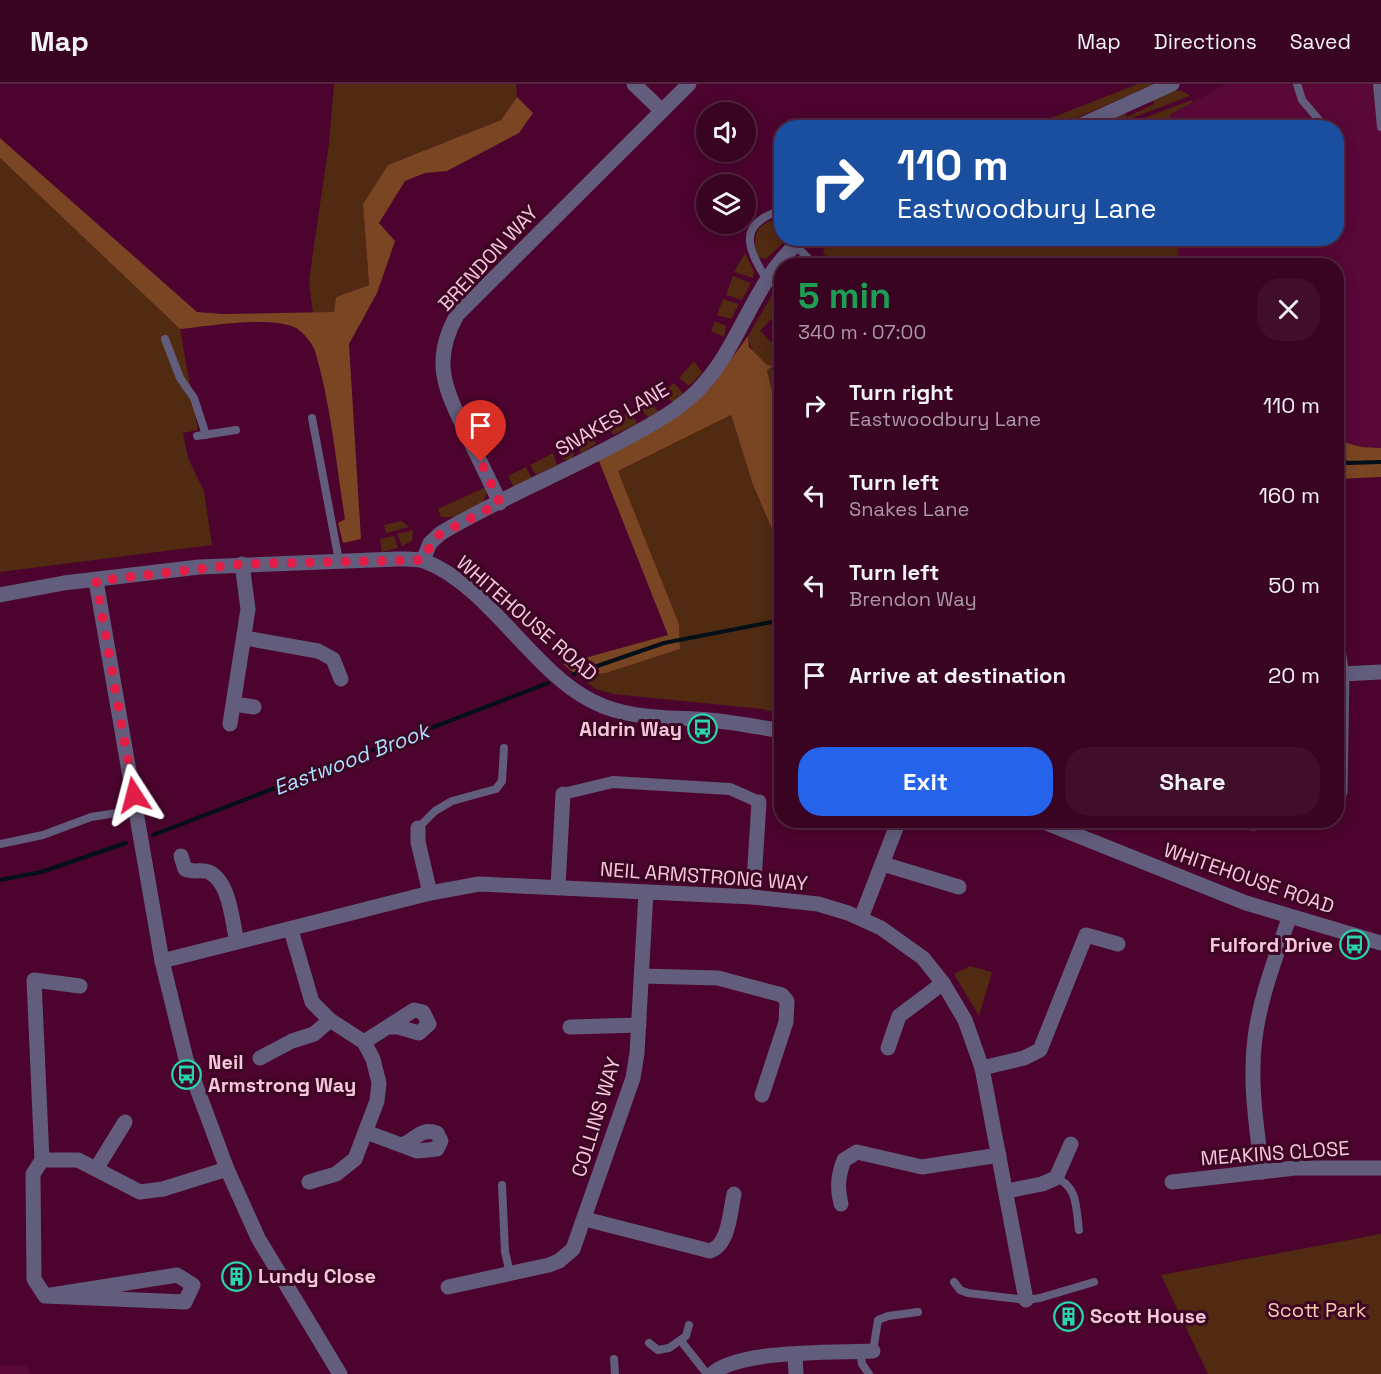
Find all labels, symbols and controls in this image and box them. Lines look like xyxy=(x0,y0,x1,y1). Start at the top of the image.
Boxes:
text: Map xyxy=(30,23,89,59)
text: Map xyxy=(1077,28,1121,55)
text: Directions xyxy=(1154,28,1257,55)
text: Saved xyxy=(1290,28,1351,55)
map controls xyxy=(696,102,756,234)
button: sound xyxy=(696,102,756,162)
text: 110 m xyxy=(897,139,1009,192)
icon: right xyxy=(798,144,876,222)
button: layers xyxy=(696,174,756,234)
text: Eastwoodbury Lane xyxy=(897,191,1156,226)
street label: BRENDON WAY xyxy=(432,200,544,316)
text: 5 min xyxy=(798,273,891,319)
button: close xyxy=(1257,278,1320,341)
text: 340 m · 07:00 xyxy=(798,319,926,345)
street label: SNAKES LANE xyxy=(550,376,674,462)
text: Turn right xyxy=(849,378,954,406)
icon: right xyxy=(798,389,831,422)
text: 110 m xyxy=(1263,391,1320,419)
pin xyxy=(455,400,506,462)
text: Eastwoodbury Lane xyxy=(849,406,1041,432)
icon: arrive xyxy=(464,409,497,442)
text: Turn left xyxy=(849,468,939,496)
icon: left xyxy=(798,479,831,512)
text: 160 m xyxy=(1259,481,1320,509)
text: Snakes Lane xyxy=(849,496,969,522)
street label: WHITEHOUSE ROAD xyxy=(451,550,603,686)
text: Turn left xyxy=(849,558,939,586)
icon: left xyxy=(798,569,831,602)
text: 50 m xyxy=(1268,571,1320,599)
text: Brendon Way xyxy=(849,586,977,612)
icon: arrive xyxy=(798,659,831,692)
text: Arrive at destination xyxy=(849,661,1066,689)
text: 20 m xyxy=(1268,661,1320,689)
bus stop icon: Aldrin Way xyxy=(687,713,719,745)
water label: Eastwood Brook xyxy=(269,716,435,801)
place label: Aldrin Way xyxy=(579,716,682,742)
button: Exit xyxy=(798,747,1053,816)
button: Share xyxy=(1065,747,1320,816)
position arrow xyxy=(102,763,166,827)
street label: WHITEHOUSE ROAD xyxy=(1160,837,1338,919)
street label: NEIL ARMSTRONG WAY xyxy=(599,856,809,896)
bus stop icon: Fulford Drive xyxy=(1338,929,1370,961)
place label: Fulford Drive xyxy=(1210,932,1333,958)
place label: Neil Armstrong Way xyxy=(208,1049,356,1098)
street label: COLLINS WAY xyxy=(565,1054,627,1180)
bus stop icon: Neil Armstrong Way xyxy=(171,1058,203,1090)
street label: MEAKINS CLOSE xyxy=(1200,1135,1350,1171)
building icon: Lundy Close xyxy=(221,1260,253,1292)
place label: Lundy Close xyxy=(258,1263,376,1289)
park label: Scott Park xyxy=(1268,1297,1367,1323)
building icon: Scott House xyxy=(1053,1300,1085,1332)
place label: Scott House xyxy=(1090,1303,1207,1329)

